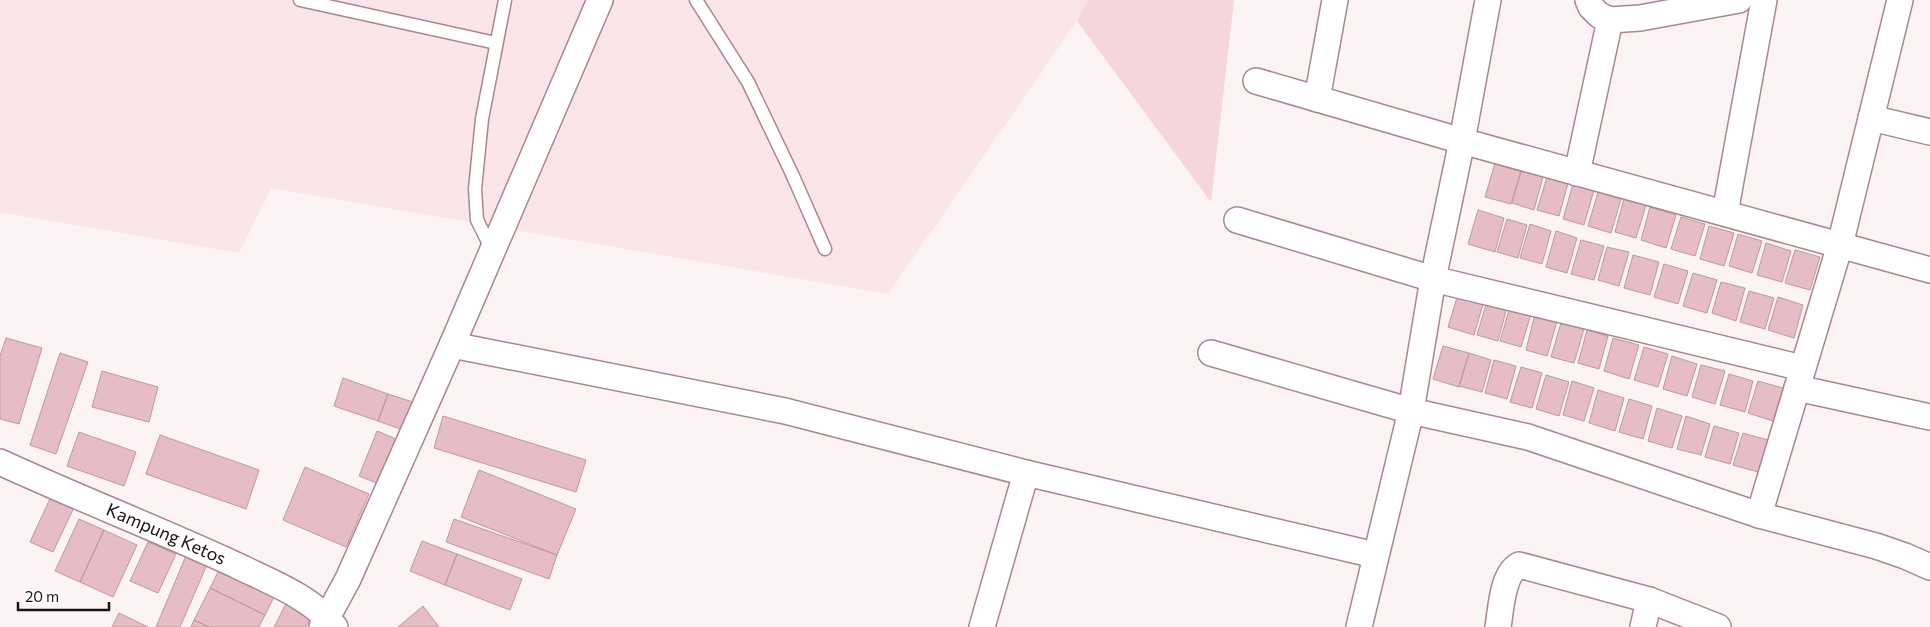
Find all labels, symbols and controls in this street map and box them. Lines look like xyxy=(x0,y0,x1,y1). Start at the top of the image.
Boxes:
street label: Kampung Ketos xyxy=(103,498,230,569)
scale bar xyxy=(18,580,109,612)
text: 20 m xyxy=(25,587,59,605)

